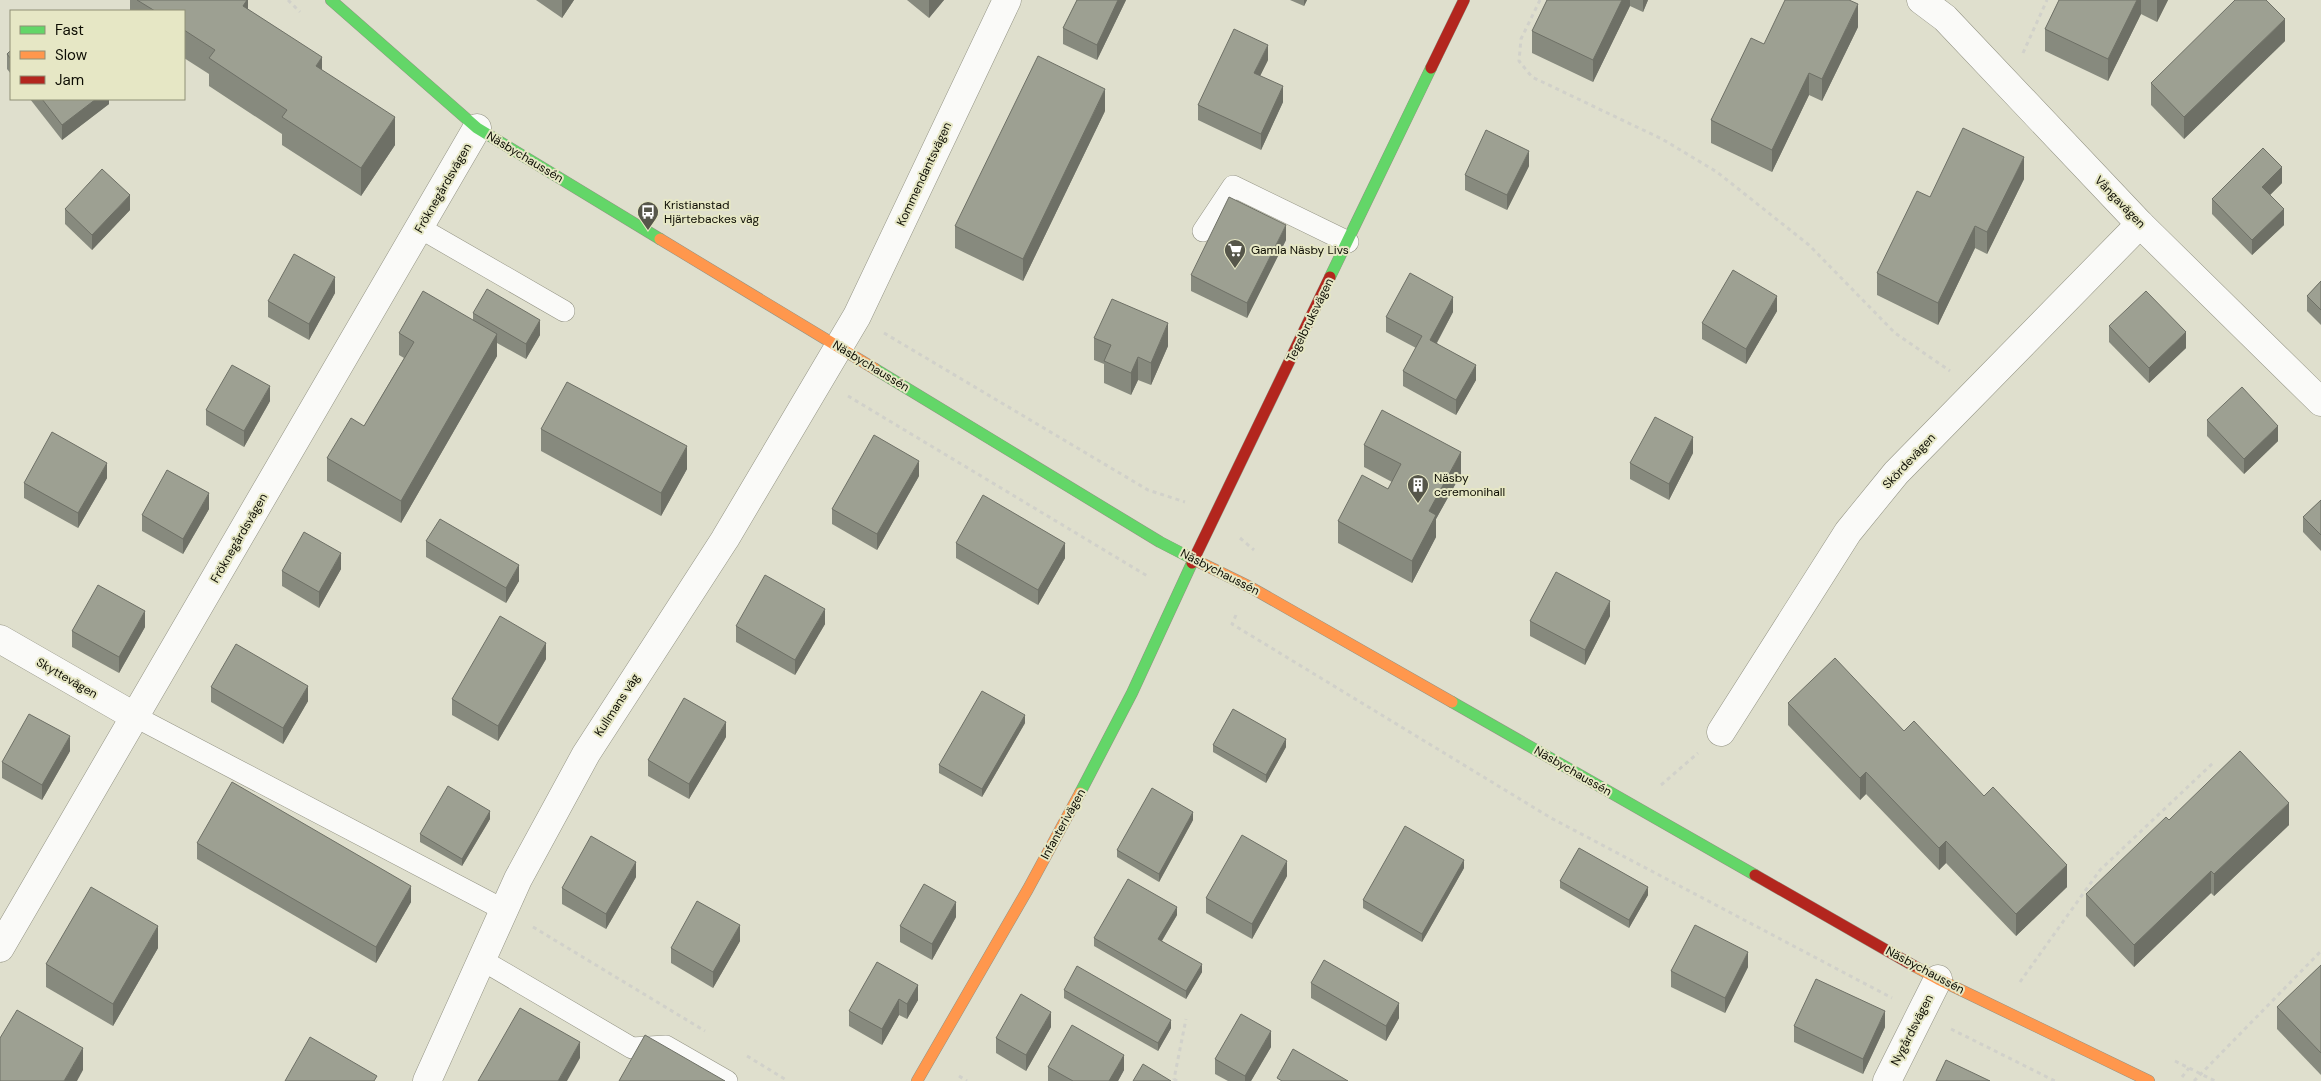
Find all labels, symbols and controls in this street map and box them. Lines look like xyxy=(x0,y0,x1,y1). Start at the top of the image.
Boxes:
legend xyxy=(10,10,185,100)
text: Fast xyxy=(55,20,84,40)
text: Slow xyxy=(55,45,88,65)
text: Jam xyxy=(55,70,84,90)
street label: Kommendantsvägen xyxy=(893,119,955,229)
street label: Näsbychaussén xyxy=(484,128,566,186)
street label: Fröknegårdsvägen xyxy=(411,140,475,236)
street label: Vångavägen xyxy=(2091,173,2149,232)
place label: Kristianstad Hjärtebackes väg xyxy=(664,197,760,227)
bus stop icon: Kristianstad Hjärtebackes väg xyxy=(636,200,660,231)
supermarket icon: Gamla Näsby Livs xyxy=(1223,238,1247,269)
place label: Gamla Näsby Livs xyxy=(1251,242,1349,258)
street label: Tegelbruksvägen xyxy=(1283,275,1337,365)
street label: Näsbychaussén xyxy=(830,337,912,395)
street label: Skördevägen xyxy=(1879,430,1939,492)
place label: Näsby ceremonihall xyxy=(1434,470,1505,500)
building icon: Näsby ceremonihall xyxy=(1406,473,1430,504)
street label: Fröknegårdsvägen xyxy=(207,490,271,586)
street label: Näsbychaussén xyxy=(1178,545,1262,599)
street label: Skyttevägen xyxy=(33,654,101,702)
street label: Kullmans väg xyxy=(591,670,643,739)
street label: Näsbychaussén xyxy=(1531,742,1615,800)
street label: Infanterivägen xyxy=(1037,786,1089,862)
street label: Näsbychaussén xyxy=(1883,943,1967,998)
street label: Nygårdsvägen xyxy=(1887,992,1937,1068)

